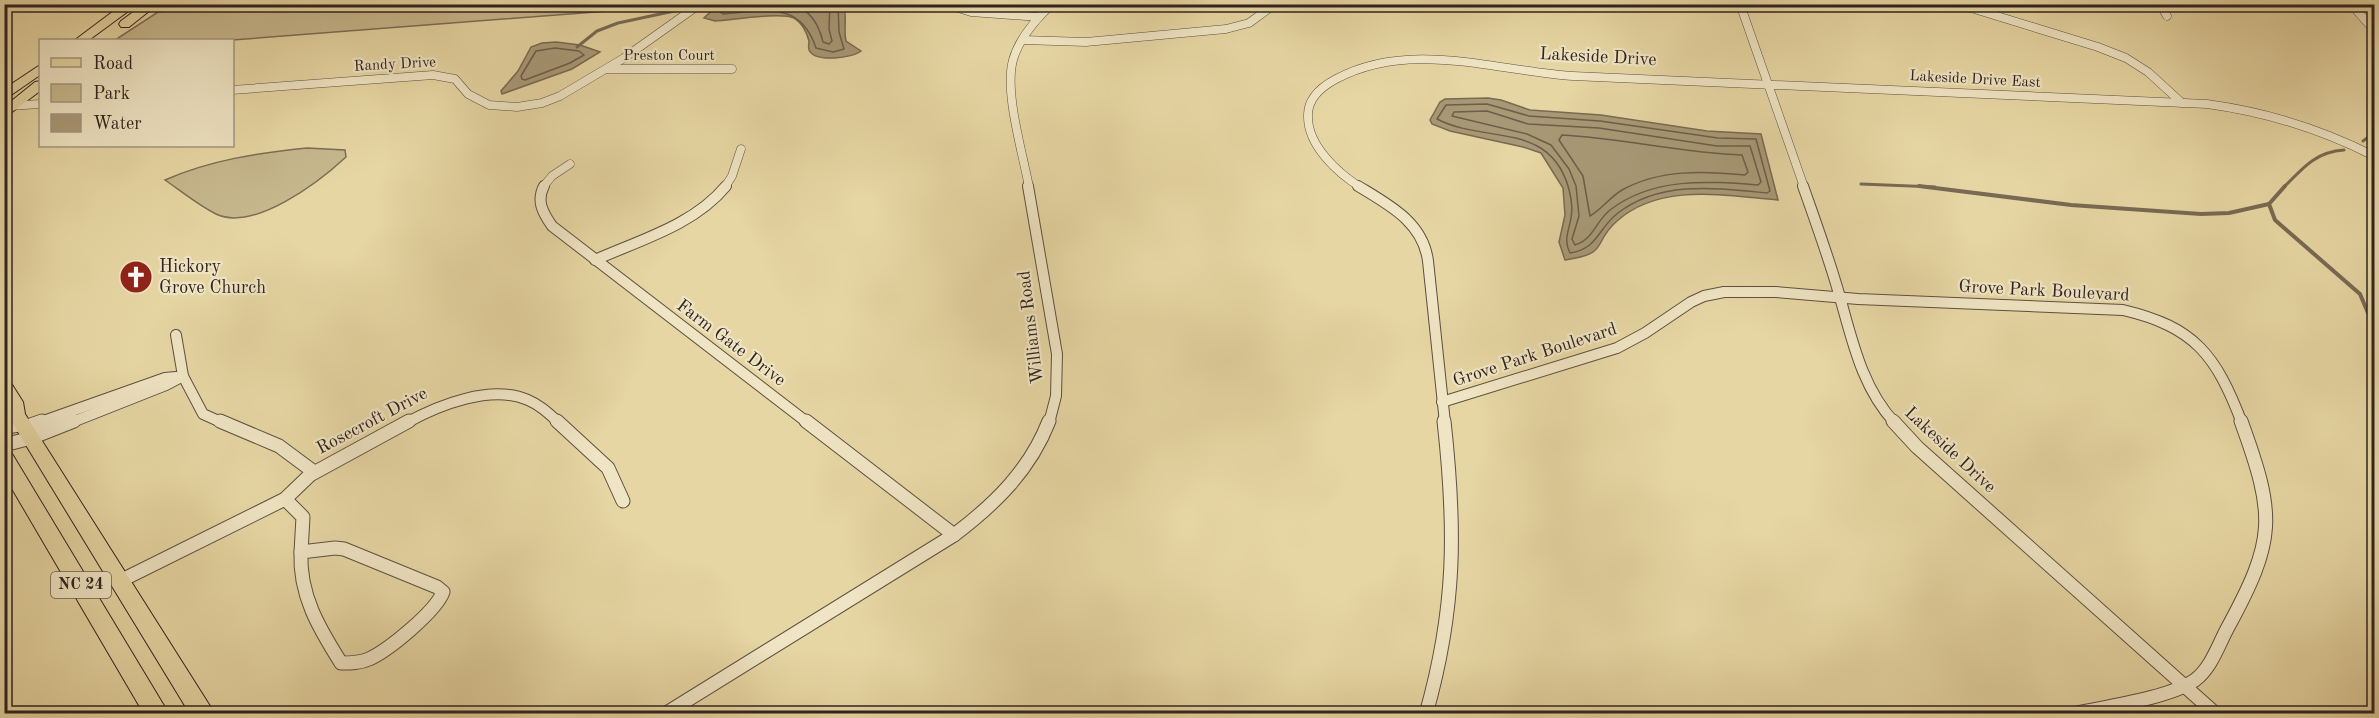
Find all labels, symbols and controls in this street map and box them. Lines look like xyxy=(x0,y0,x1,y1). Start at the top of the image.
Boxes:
legend xyxy=(39,39,234,147)
street label: Lakeside Drive xyxy=(1539,45,1657,69)
street label: Preston Court xyxy=(623,49,715,64)
text: Road xyxy=(93,55,133,73)
street label: Randy Drive xyxy=(354,55,437,75)
street label: Lakeside Drive East xyxy=(1909,69,2041,91)
text: Park xyxy=(93,85,130,103)
text: Water xyxy=(93,115,142,133)
place label: Hickory Grove Church xyxy=(159,258,266,297)
church icon: Hickory Grove Church xyxy=(118,259,154,295)
street label: Williams Road xyxy=(1015,269,1047,385)
street label: Grove Park Boulevard xyxy=(1958,278,2130,304)
street label: Farm Gate Drive xyxy=(673,296,789,390)
street label: Grove Park Boulevard xyxy=(1451,320,1619,390)
street label: Rosecroft Drive xyxy=(314,384,430,458)
street label: Lakeside Drive xyxy=(1901,403,1999,497)
road number: NC 24 xyxy=(51,572,111,598)

